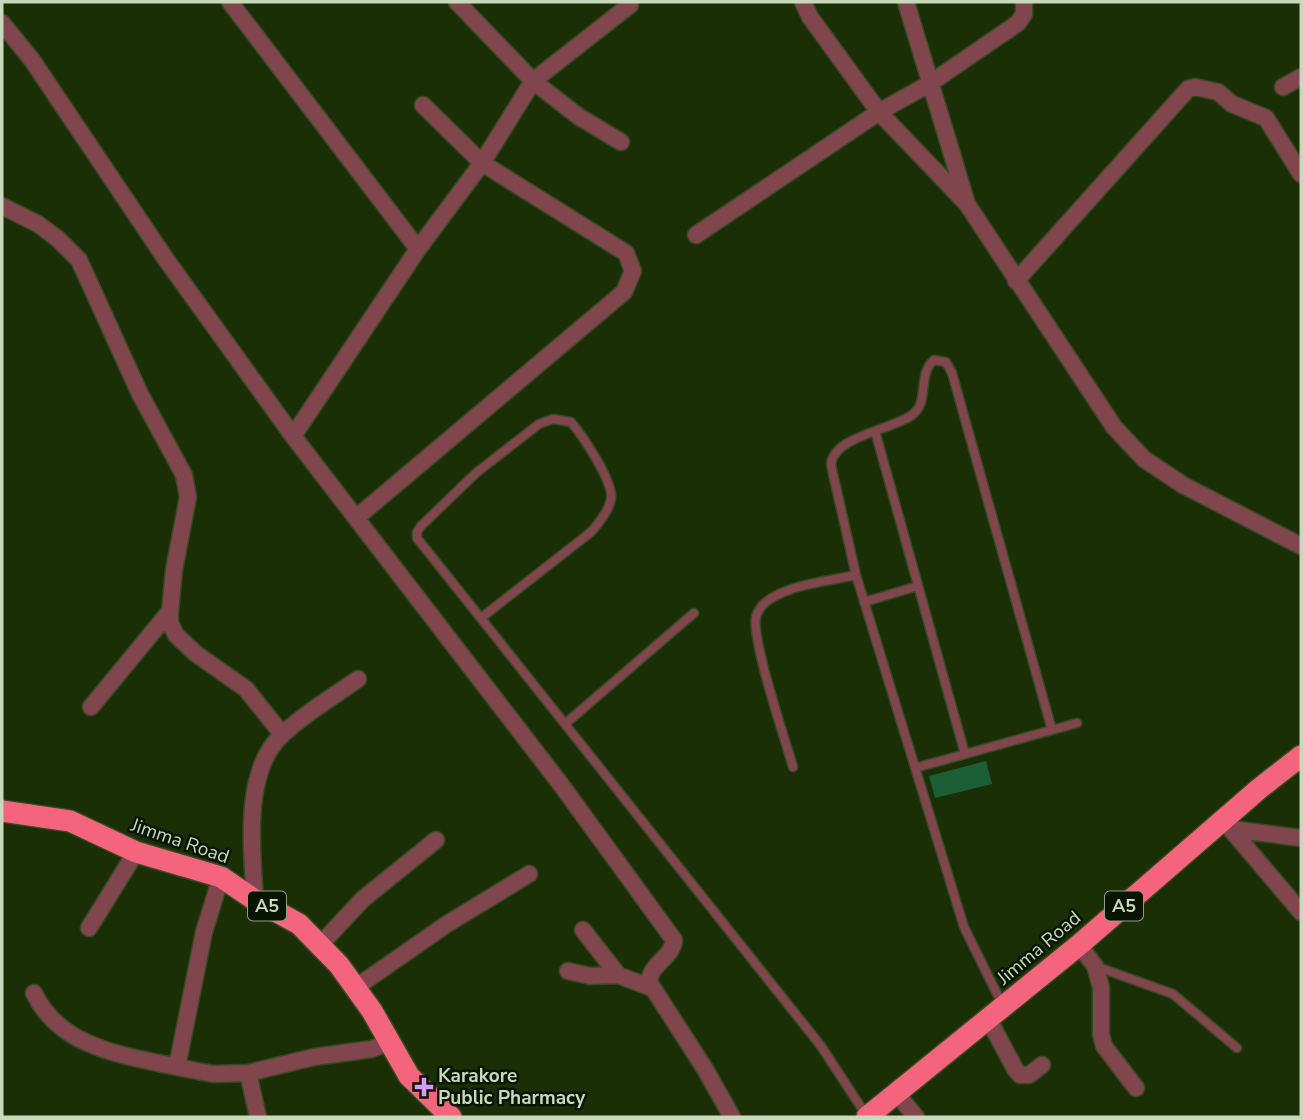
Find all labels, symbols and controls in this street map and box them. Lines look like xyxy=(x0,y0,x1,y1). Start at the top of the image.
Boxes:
street label: Jimma Road xyxy=(126,812,233,870)
road number: A5 xyxy=(248,891,286,920)
road number: A5 xyxy=(1105,891,1143,920)
street label: Jimma Road xyxy=(991,905,1087,991)
place label: Karakore Public Pharmacy xyxy=(438,1063,586,1111)
marker: Karakore Public Pharmacy xyxy=(416,1079,432,1095)

